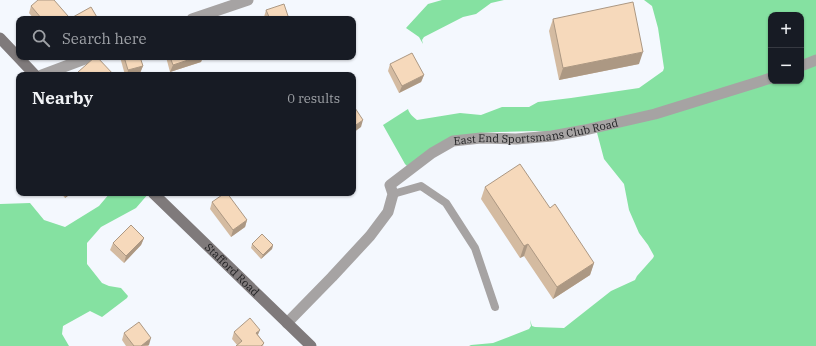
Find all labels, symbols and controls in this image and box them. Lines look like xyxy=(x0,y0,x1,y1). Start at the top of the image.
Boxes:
map controls xyxy=(768,12,804,84)
button: + xyxy=(768,12,804,48)
search box xyxy=(16,16,356,60)
icon: search xyxy=(30,27,52,49)
text: Search here xyxy=(62,29,147,48)
button: − xyxy=(768,48,804,84)
text: Nearby xyxy=(32,87,93,109)
text: 0 results xyxy=(287,90,340,107)
street label: East End Sportsmans Club Road xyxy=(453,116,620,148)
street label: Stafford Road xyxy=(202,240,262,299)

